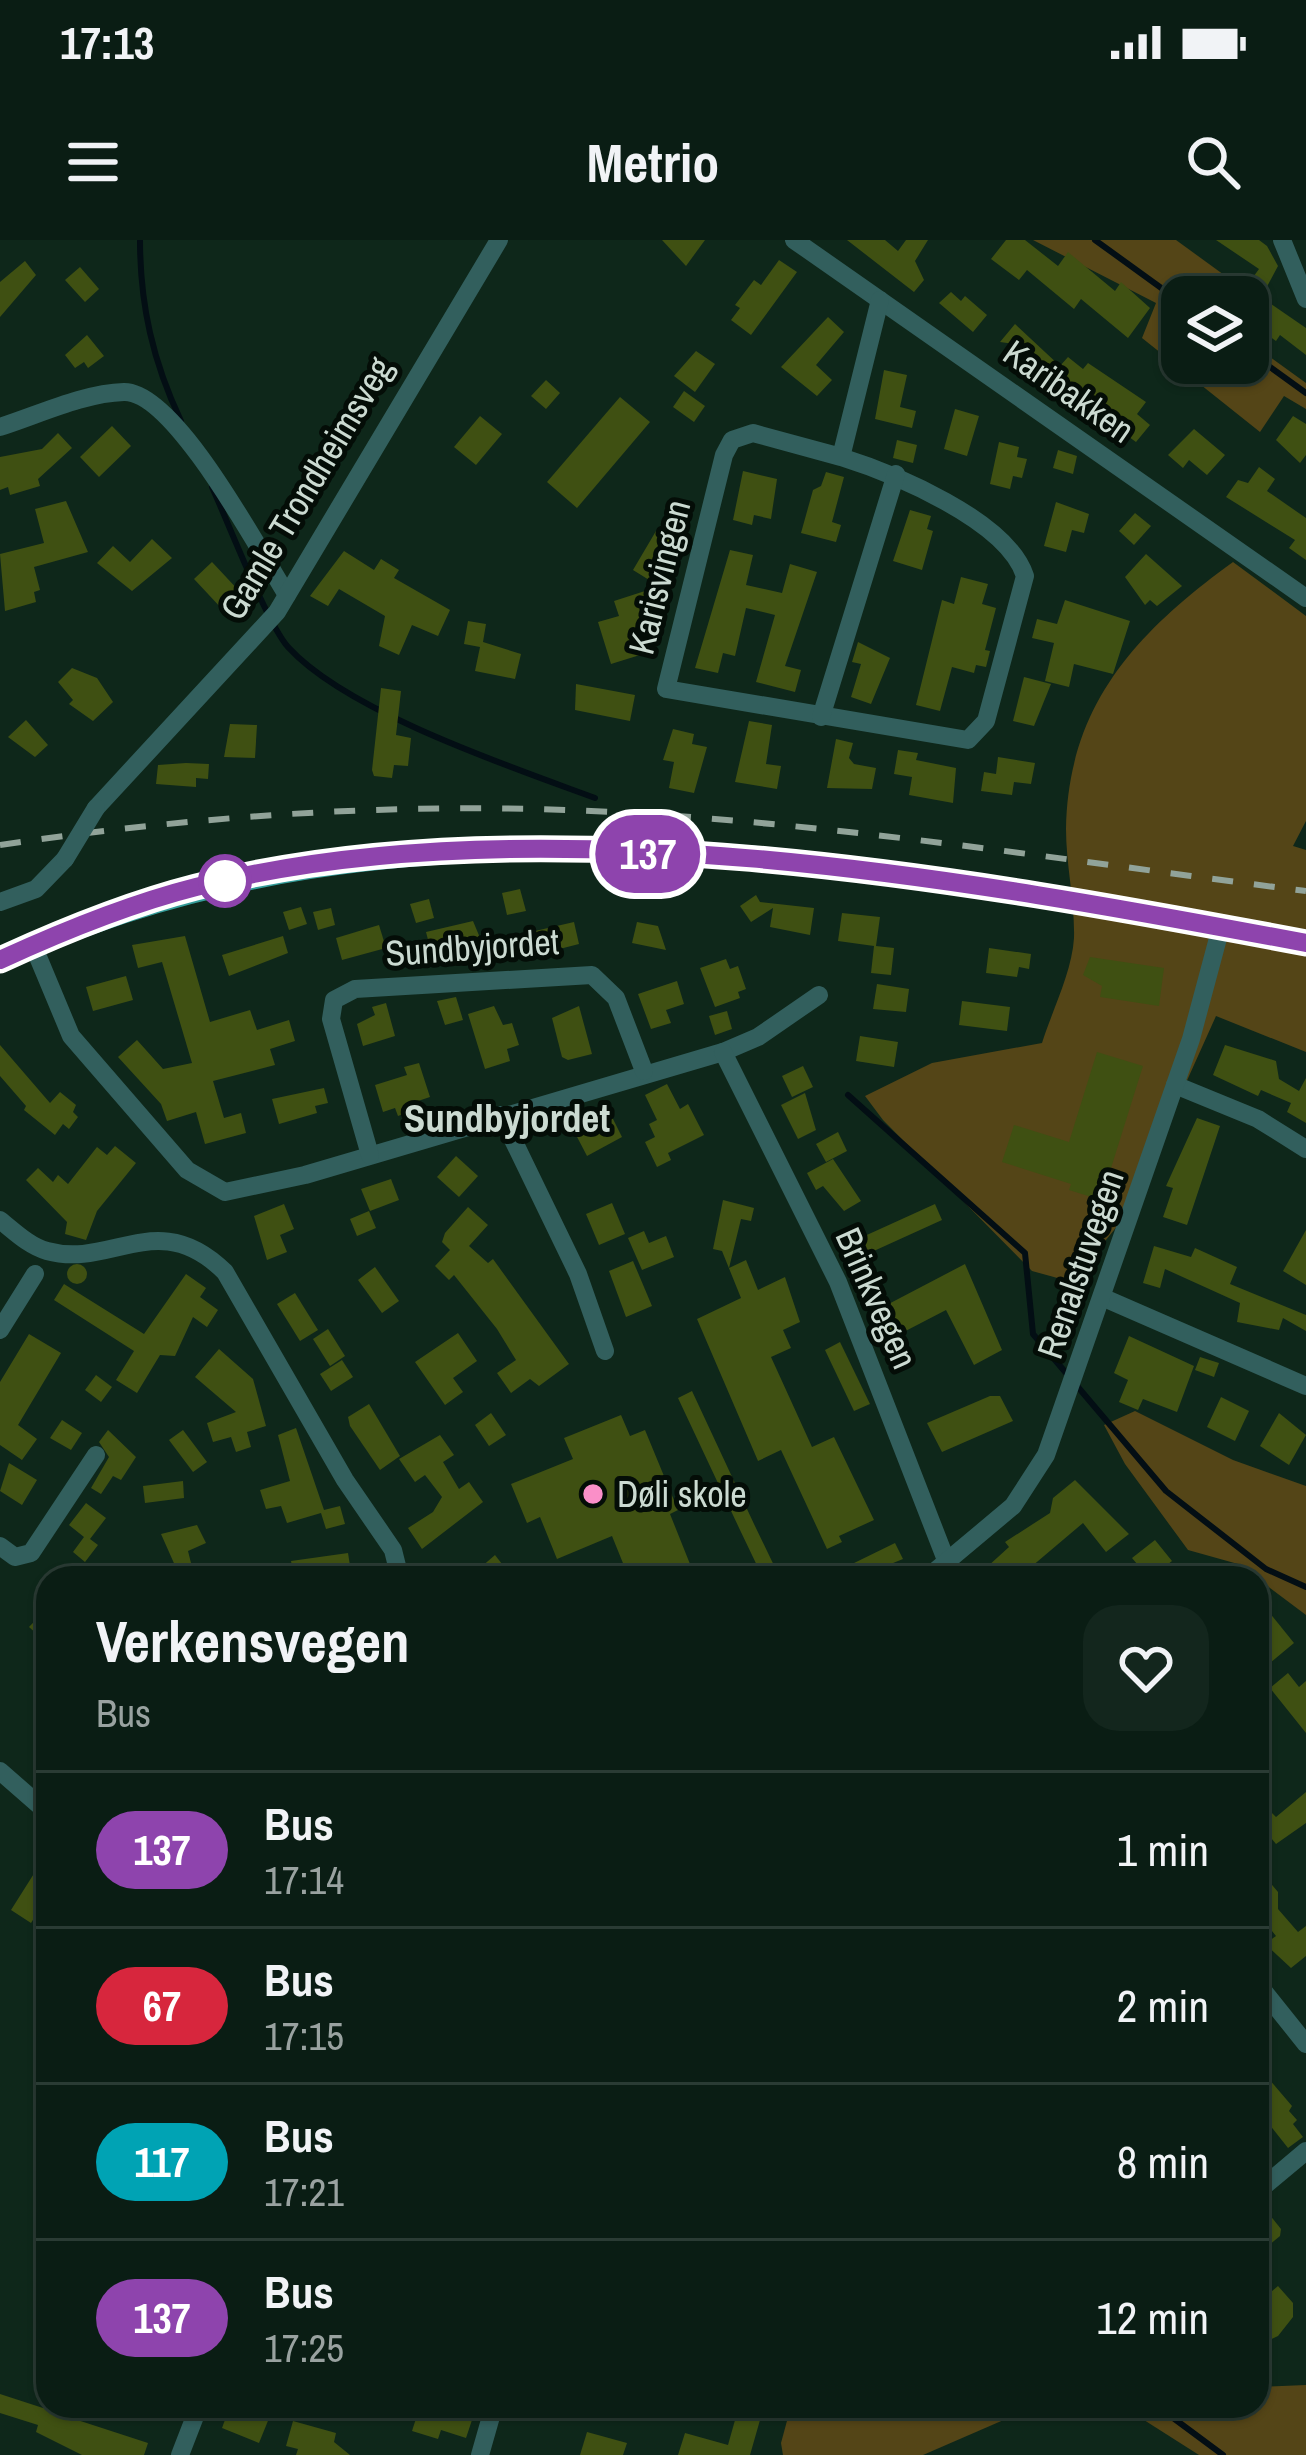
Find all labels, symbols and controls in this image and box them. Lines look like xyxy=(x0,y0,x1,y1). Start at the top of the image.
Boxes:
text: 17:13 xyxy=(60,12,154,73)
text: Metrio xyxy=(587,126,719,199)
icon: menu xyxy=(60,129,126,195)
icon: search xyxy=(1180,129,1246,195)
map controls xyxy=(1161,276,1269,384)
button: layers xyxy=(1161,276,1269,384)
street label: Karibakken xyxy=(994,329,1144,453)
street label: Gamle Trondheimsveg xyxy=(209,347,404,628)
street label: Karisvingen xyxy=(617,495,701,659)
line badge: 137 xyxy=(579,815,717,893)
text: 137 xyxy=(619,826,677,882)
unlabelled marker xyxy=(200,856,250,906)
street label: Sundbyjordet xyxy=(384,917,560,977)
district label: Sundbyjordet xyxy=(404,1092,610,1144)
street label: Renalstuvegen xyxy=(1025,1163,1135,1365)
street label: Brinkvegen xyxy=(825,1220,929,1376)
place label: Døli skole xyxy=(617,1470,747,1518)
marker: Døli skole xyxy=(580,1481,606,1507)
text: Verkensvegen xyxy=(96,1603,410,1680)
button: heart xyxy=(1083,1605,1209,1731)
text: Bus xyxy=(96,1687,151,1739)
text: Bus xyxy=(264,1793,334,1854)
text: 1 min xyxy=(1117,1819,1209,1880)
text: 137 xyxy=(133,1822,191,1878)
text: 17:14 xyxy=(264,1854,344,1906)
text: Bus xyxy=(264,1949,334,2010)
text: 2 min xyxy=(1117,1975,1209,2036)
text: 67 xyxy=(143,1978,181,2034)
text: 17:15 xyxy=(264,2010,344,2062)
text: Bus xyxy=(264,2105,334,2166)
text: 8 min xyxy=(1117,2131,1209,2192)
text: 117 xyxy=(134,2134,190,2190)
text: 17:21 xyxy=(264,2166,344,2218)
text: Bus xyxy=(264,2261,334,2322)
text: 12 min xyxy=(1096,2287,1209,2348)
text: 137 xyxy=(133,2290,191,2346)
text: 17:25 xyxy=(264,2322,344,2374)

